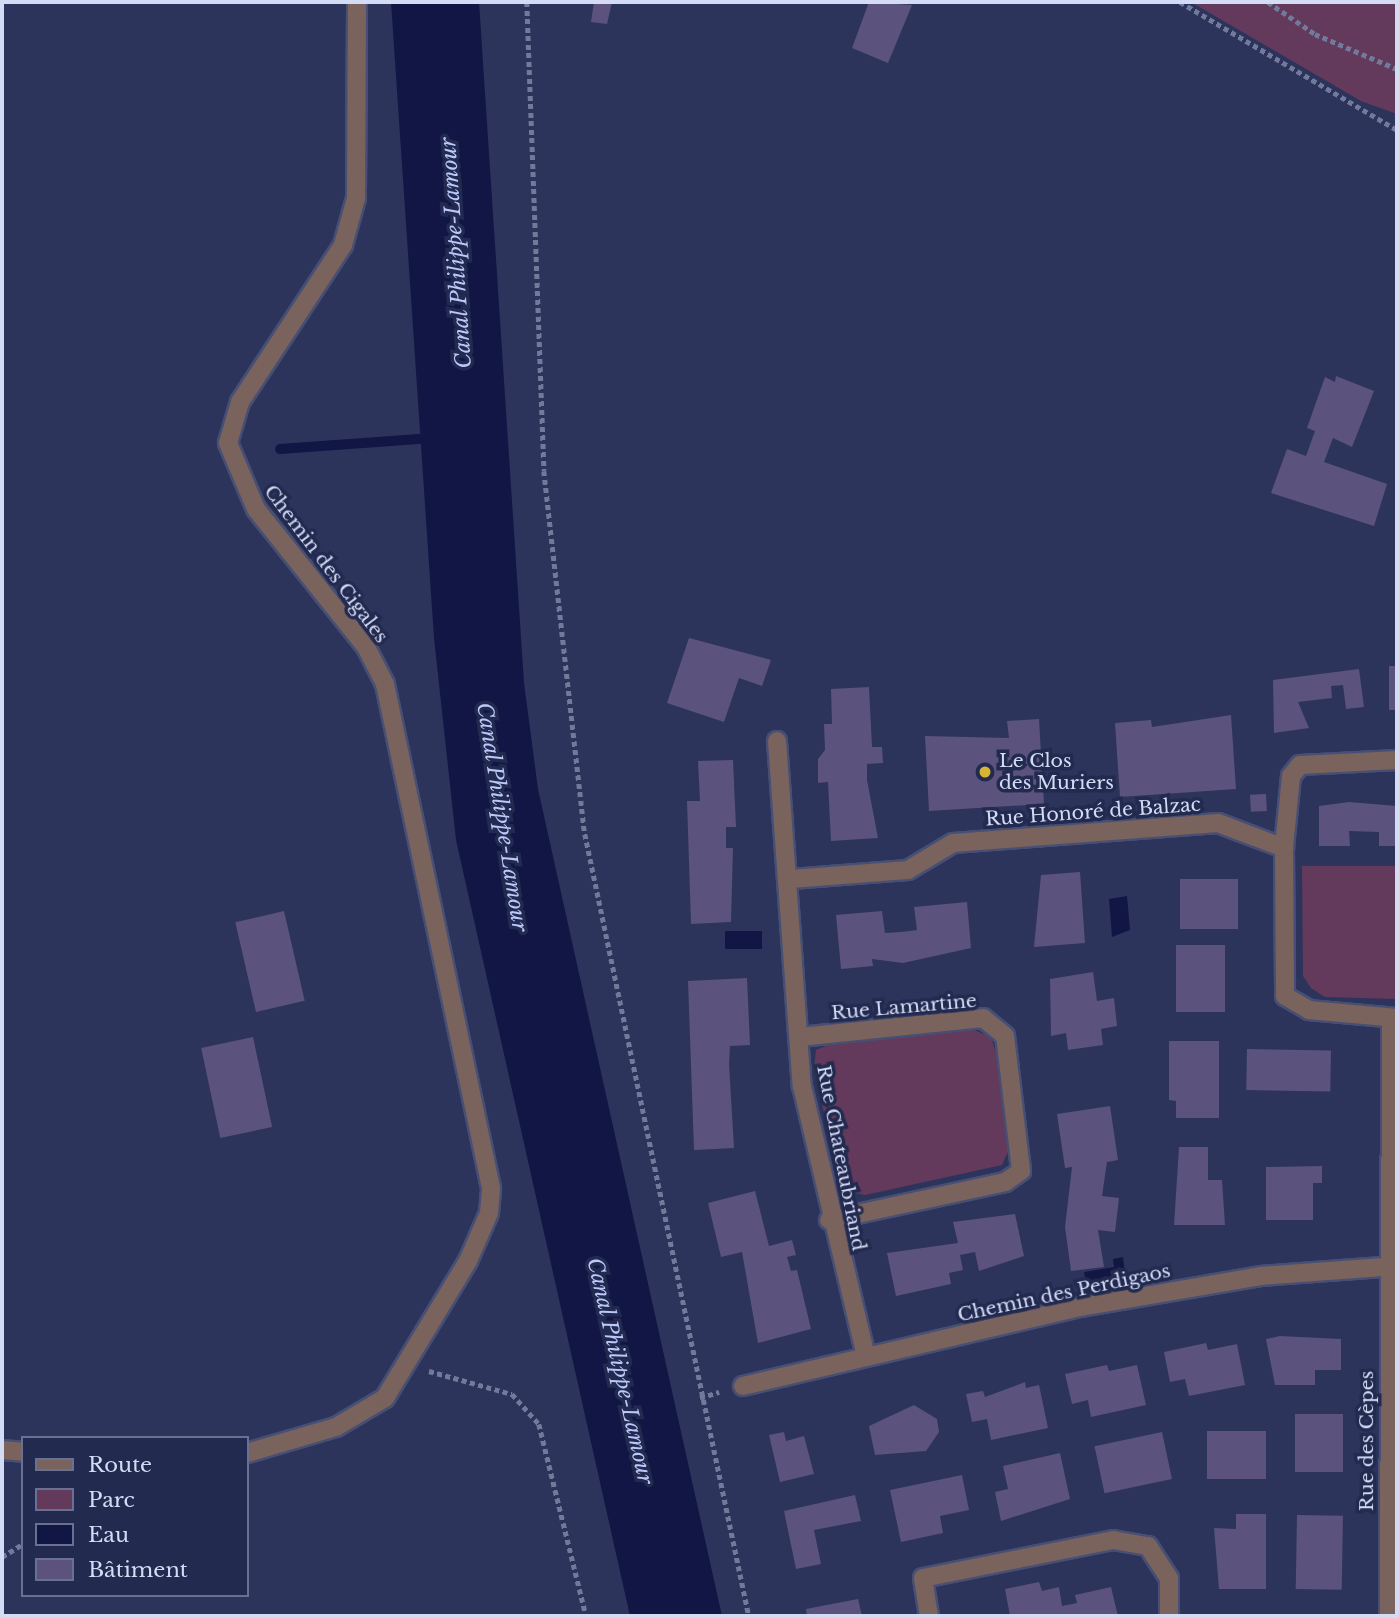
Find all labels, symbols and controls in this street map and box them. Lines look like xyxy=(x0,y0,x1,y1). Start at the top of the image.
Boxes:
water label: Canal Philippe-Lamour xyxy=(435,136,477,370)
street label: Chemin des Cigales xyxy=(259,481,393,647)
water label: Canal Philippe-Lamour xyxy=(471,700,533,934)
place label: Le Clos des Muriers xyxy=(999,750,1114,794)
marker: Le Clos des Muriers xyxy=(977,764,993,780)
street label: Rue Honoré de Balzac xyxy=(984,793,1202,831)
street label: Rue Lamartine xyxy=(830,989,978,1025)
street label: Rue Chateaubriand xyxy=(812,1063,870,1253)
water label: Canal Philippe-Lamour xyxy=(582,1255,658,1487)
street label: Chemin des Perdigaos xyxy=(956,1259,1172,1327)
street label: Rue des Cèpes xyxy=(1356,1371,1378,1511)
legend xyxy=(21,1436,248,1597)
text: Route xyxy=(88,1452,152,1478)
text: Parc xyxy=(88,1487,135,1513)
text: Eau xyxy=(88,1522,129,1548)
text: Bâtiment xyxy=(88,1557,188,1583)

